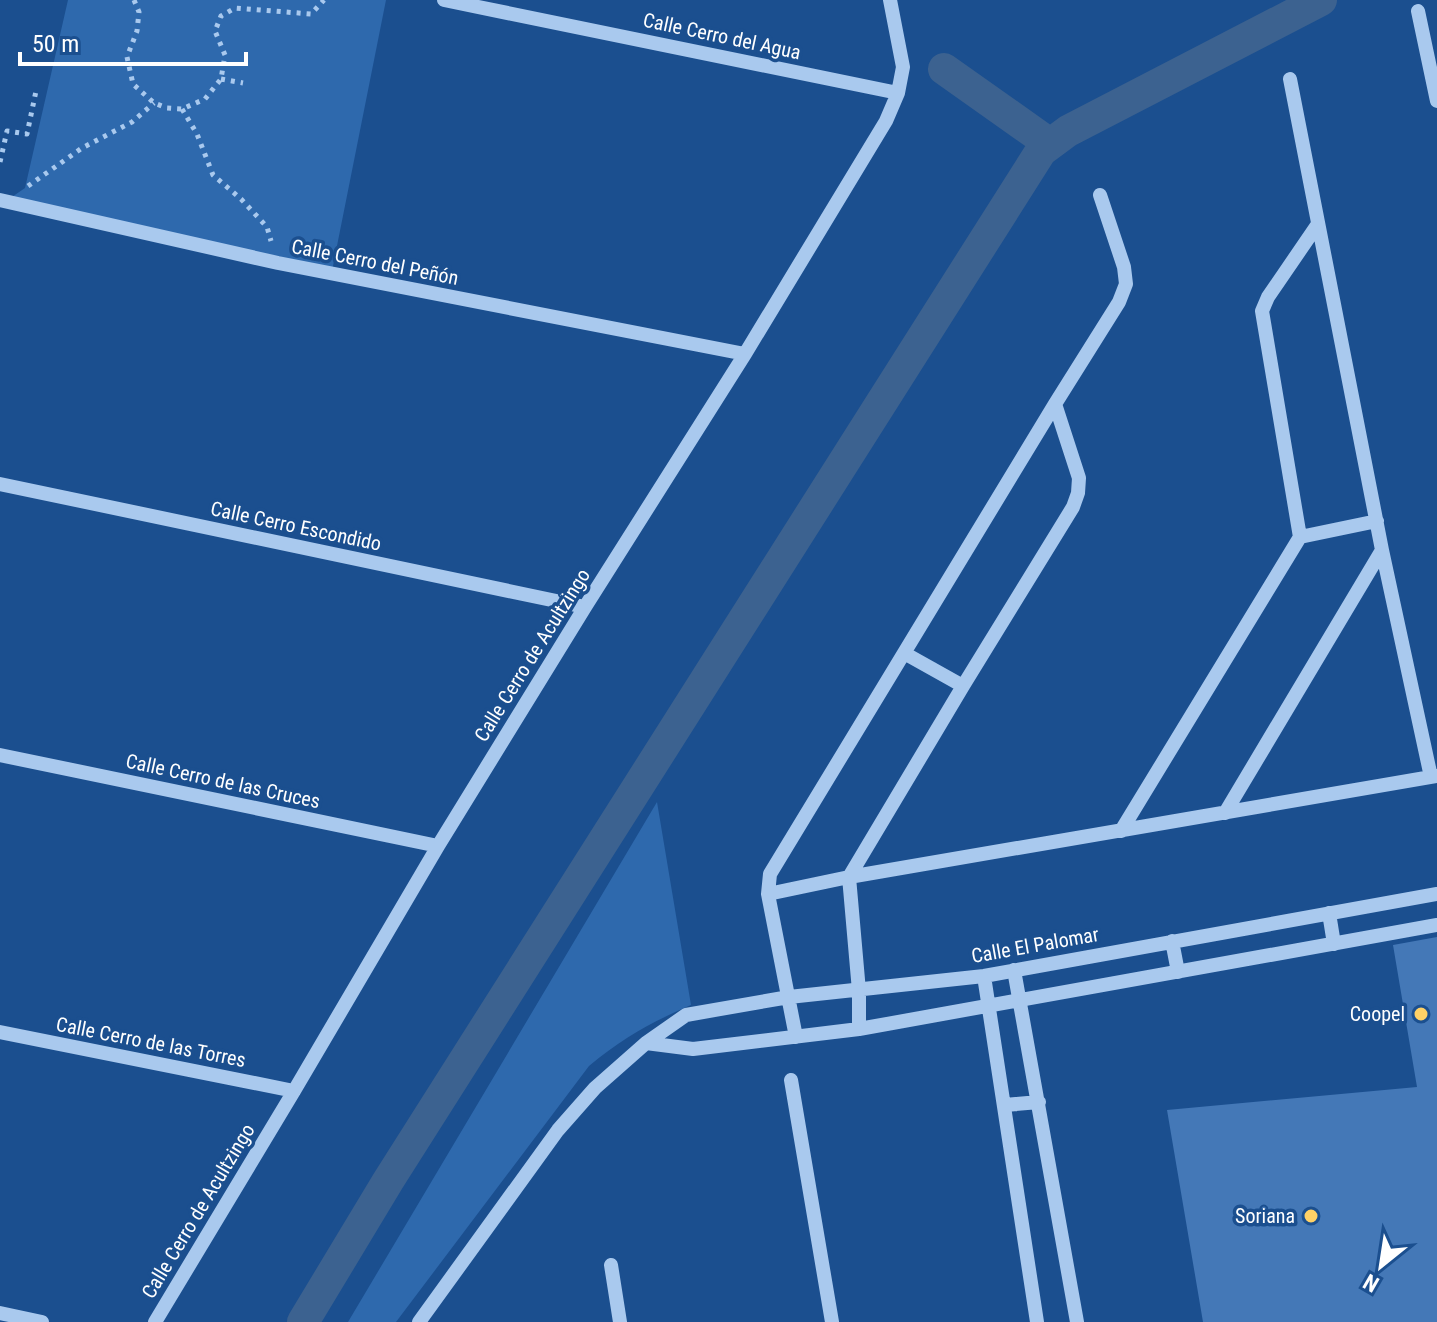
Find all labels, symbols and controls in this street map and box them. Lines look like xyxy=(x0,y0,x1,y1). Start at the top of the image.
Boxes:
street label: Calle Cerro del Agua xyxy=(641,8,803,64)
scale bar xyxy=(20,16,246,66)
text: 50 m xyxy=(32,30,79,58)
street label: Calle Cerro del Peñón xyxy=(289,234,461,290)
street label: Calle Cerro Escondido xyxy=(208,496,384,556)
street label: Calle Cerro de Acultzingo xyxy=(469,564,595,746)
street label: Calle Cerro de las Cruces xyxy=(124,749,322,813)
street label: Calle El Palomar xyxy=(969,922,1101,968)
place label: Coopel xyxy=(1350,1002,1405,1026)
marker: Coopel xyxy=(1412,1005,1430,1023)
street label: Calle Cerro de las Torres xyxy=(54,1012,248,1072)
street label: Calle Cerro de Acultzingo xyxy=(136,1119,260,1303)
place label: Soriana xyxy=(1235,1204,1295,1228)
marker: Soriana xyxy=(1302,1207,1320,1225)
north arrow xyxy=(1341,1226,1421,1306)
text: N xyxy=(1359,1269,1383,1297)

